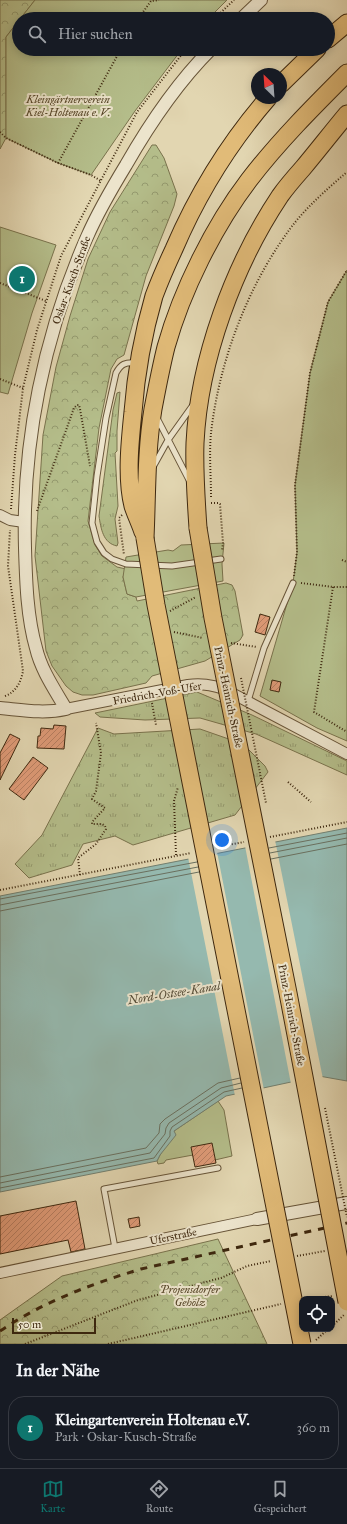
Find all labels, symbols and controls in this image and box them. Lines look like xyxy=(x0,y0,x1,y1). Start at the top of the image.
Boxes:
search box xyxy=(12,12,335,56)
icon: search xyxy=(26,23,48,45)
text: Hier suchen xyxy=(58,25,133,43)
north arrow xyxy=(251,68,287,104)
park label: Kleingärtnerverein Kiel-Holtenau e. V. xyxy=(25,93,111,119)
street label: Oskar-Kusch-Straße xyxy=(49,234,94,326)
pin: 1 xyxy=(9,264,35,294)
street label: Prinz-Heinrich-Straße xyxy=(211,645,246,750)
street label: Friedrich-Voß-Ufer xyxy=(112,679,203,708)
your location xyxy=(212,830,232,850)
street label: Prinz-Heinrich-Straße xyxy=(275,963,308,1068)
water label: Nord-Ostsee-Kanal xyxy=(126,979,223,1007)
street label: Uferstraße xyxy=(148,1225,198,1248)
park label: Projensdorfer Gehölz xyxy=(160,1283,221,1309)
map controls xyxy=(299,1296,335,1332)
button: locate xyxy=(299,1296,335,1332)
scale bar xyxy=(12,1316,96,1335)
text: 50 m xyxy=(18,1318,41,1331)
text: In der Nähe xyxy=(16,1360,100,1381)
text: Kleingartenverein Holtenau e.V. xyxy=(55,1411,250,1429)
text: 1 xyxy=(27,1420,33,1436)
text: 360 m xyxy=(297,1420,330,1436)
text: Park · Oskar-Kusch-Straße xyxy=(55,1429,197,1445)
tab: Karte xyxy=(40,1478,65,1515)
tab: Route xyxy=(146,1478,173,1515)
tab: Gespeichert xyxy=(254,1478,307,1515)

